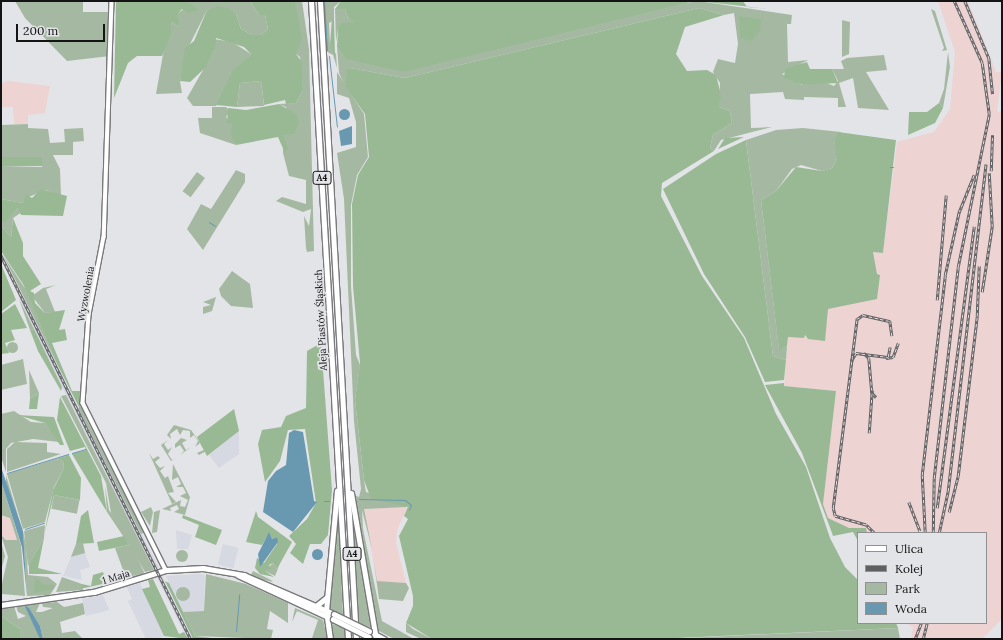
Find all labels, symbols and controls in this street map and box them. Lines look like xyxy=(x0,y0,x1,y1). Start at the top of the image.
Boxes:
scale bar xyxy=(18,16,107,42)
text: 200 m xyxy=(23,23,58,38)
road number: A4 xyxy=(312,171,332,185)
street label: Wyzwolenia xyxy=(75,265,97,323)
street label: Aleja Piastów Śląskich xyxy=(312,269,330,371)
legend xyxy=(857,532,987,624)
text: Ulica xyxy=(895,541,923,556)
road number: A4 xyxy=(342,547,362,561)
text: Kolej xyxy=(895,561,923,576)
street label: 1 Maja xyxy=(101,567,131,587)
text: Park xyxy=(895,581,920,596)
text: Woda xyxy=(895,601,927,616)

